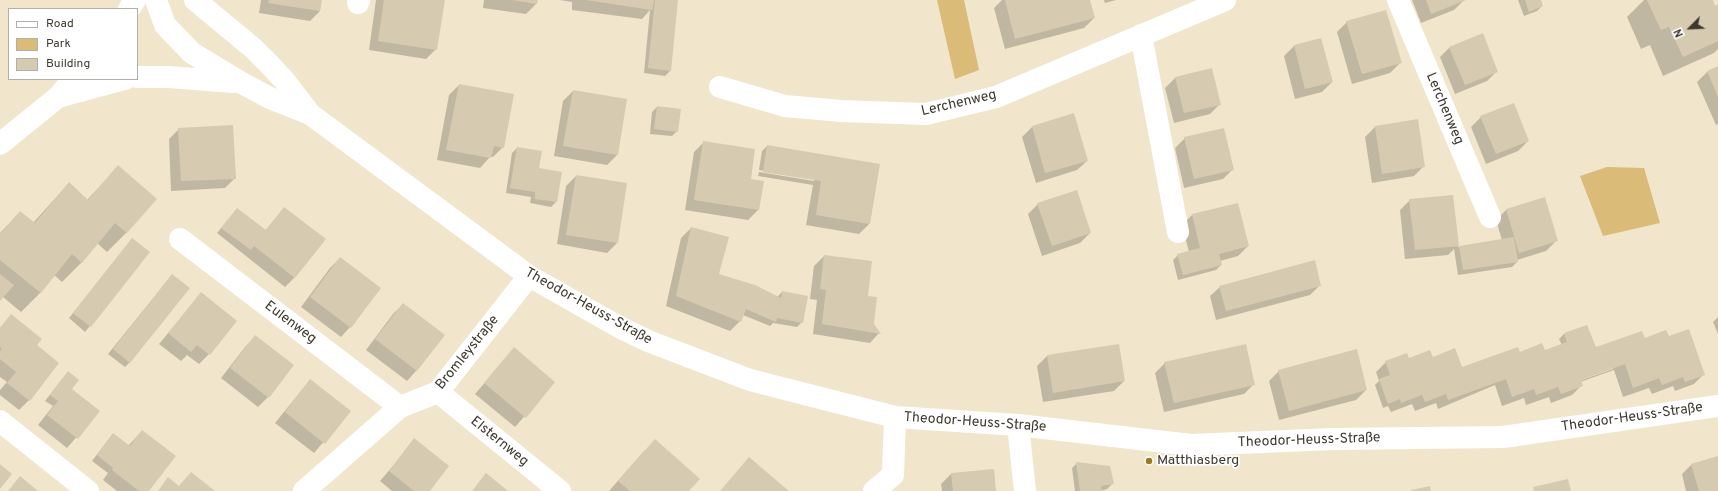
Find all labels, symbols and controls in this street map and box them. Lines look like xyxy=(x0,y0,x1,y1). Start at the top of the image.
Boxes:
legend xyxy=(8,8,138,80)
north arrow xyxy=(1670,8,1710,48)
text: Road xyxy=(46,16,74,32)
text: N xyxy=(1671,26,1687,39)
text: Park xyxy=(46,36,71,52)
text: Building xyxy=(46,56,90,72)
street label: Lerchenweg xyxy=(1421,70,1467,148)
street label: Lerchenweg xyxy=(920,87,998,121)
street label: Theodor-Heuss-Straße xyxy=(521,265,655,349)
street label: Eulenweg xyxy=(261,298,319,348)
street label: Bromleystraße xyxy=(433,312,503,394)
street label: Theodor-Heuss-Straße xyxy=(1560,400,1704,436)
street label: Theodor-Heuss-Straße xyxy=(903,410,1047,436)
street label: Elsternweg xyxy=(467,413,531,471)
street label: Theodor-Heuss-Straße xyxy=(1237,430,1381,452)
place label: Matthiasberg xyxy=(1157,453,1239,469)
marker: Matthiasberg xyxy=(1144,456,1154,466)

